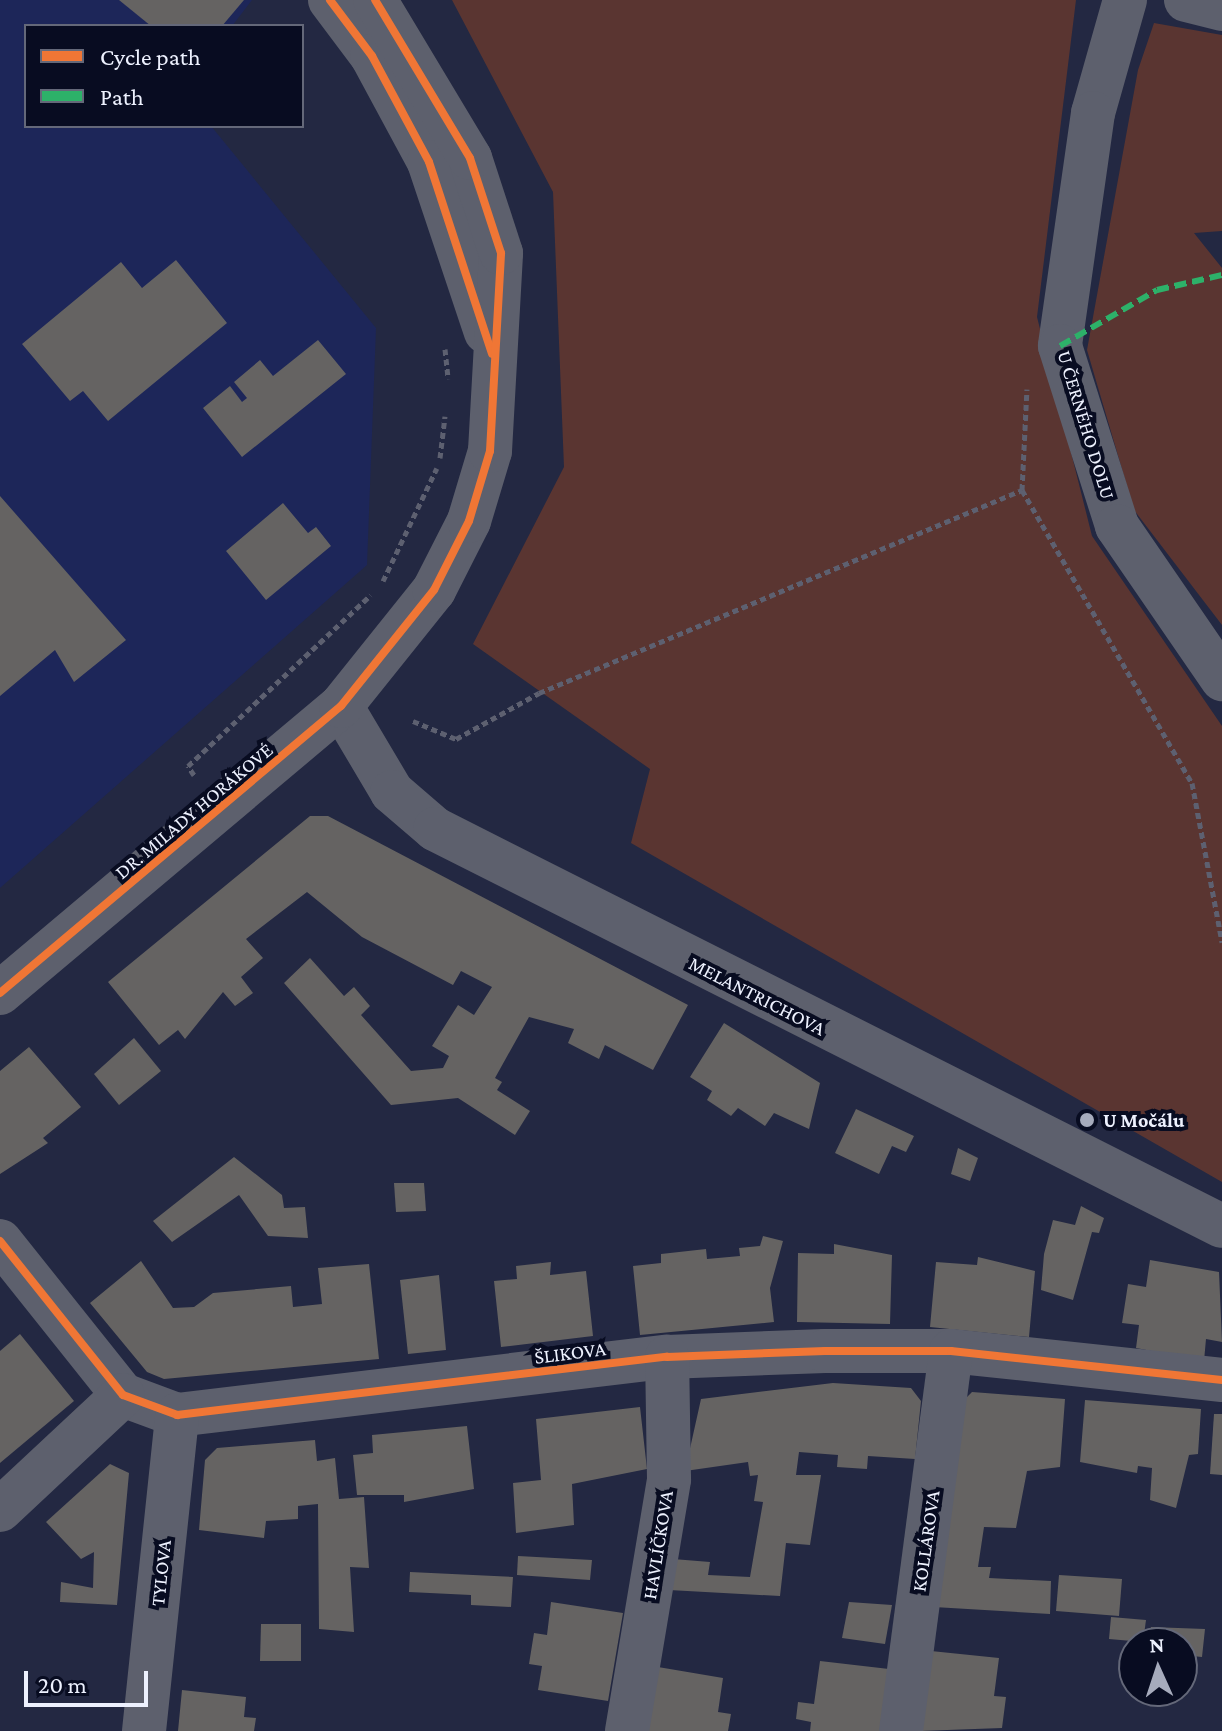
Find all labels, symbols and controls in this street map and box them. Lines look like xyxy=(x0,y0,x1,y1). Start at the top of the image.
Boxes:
legend xyxy=(24,24,304,128)
text: Cycle path xyxy=(100,43,201,70)
text: Path xyxy=(100,83,144,110)
street label: U ČERNÉHO DOLU xyxy=(1052,348,1120,502)
street label: DR. MILADY HORÁKOVÉ xyxy=(110,738,278,884)
street label: MELANTRICHOVA xyxy=(685,951,829,1041)
place label: U Močálu xyxy=(1103,1108,1184,1132)
marker: U Močálu xyxy=(1078,1111,1096,1129)
street label: ŠLIKOVA xyxy=(533,1337,607,1369)
street label: HAVLÍČKOVA xyxy=(638,1489,678,1601)
street label: KOLLÁROVA xyxy=(907,1489,945,1593)
street label: TYLOVA xyxy=(146,1539,176,1607)
north arrow xyxy=(1118,1627,1198,1707)
text: N xyxy=(1149,1632,1165,1657)
scale bar xyxy=(28,1655,152,1705)
text: 20 m xyxy=(38,1671,87,1698)

